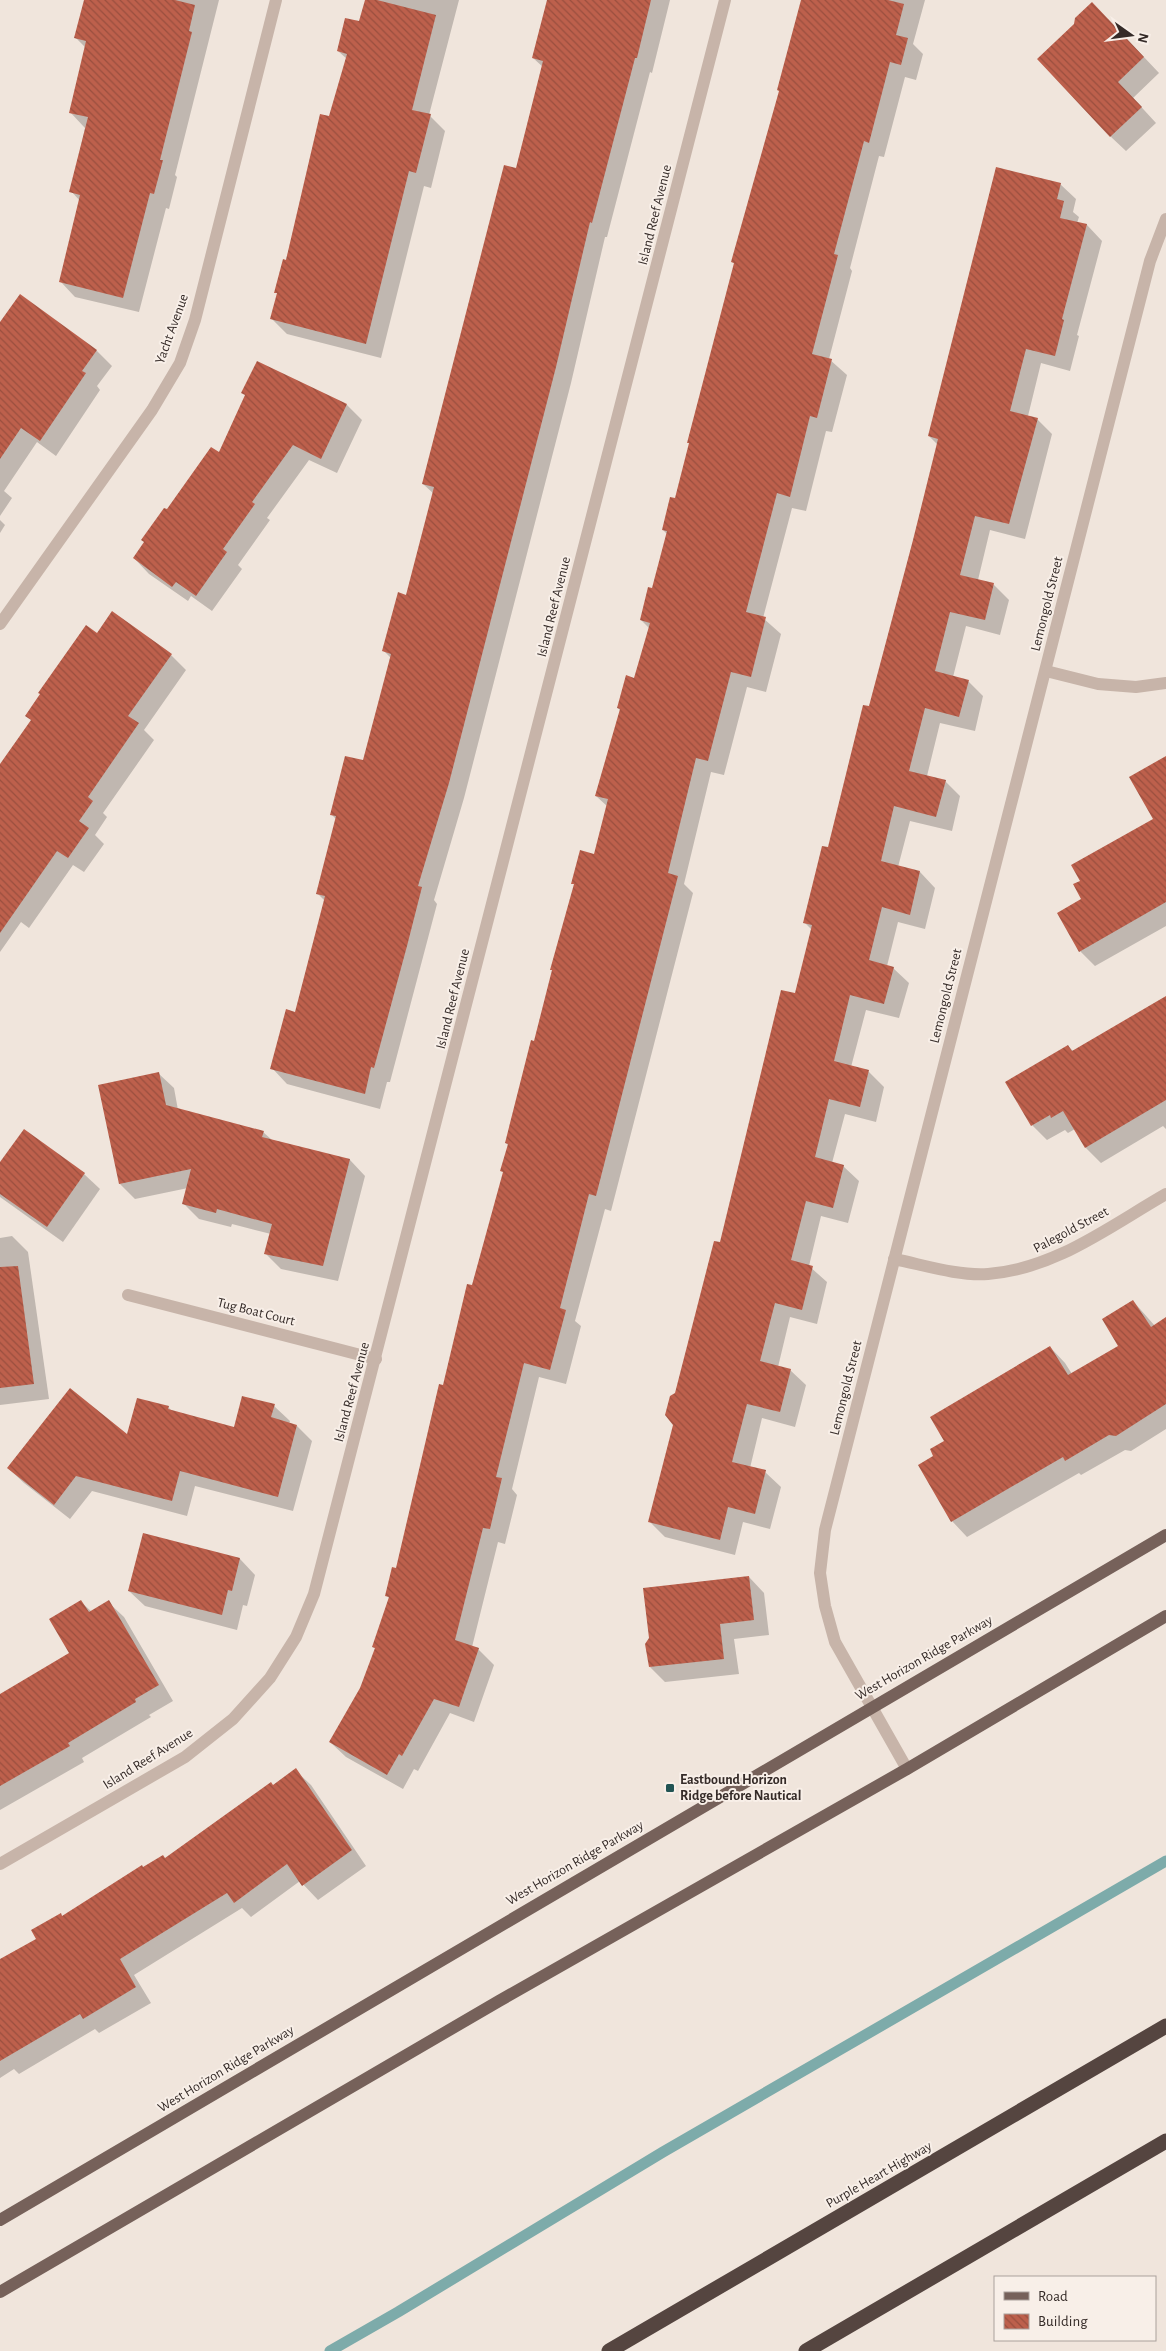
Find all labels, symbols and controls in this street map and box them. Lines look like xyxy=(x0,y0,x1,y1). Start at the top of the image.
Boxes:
north arrow xyxy=(1106,10,1156,60)
text: N xyxy=(1135,31,1151,44)
street label: Island Reef Avenue xyxy=(636,163,674,267)
street label: Yacht Avenue xyxy=(153,292,191,366)
street label: Island Reef Avenue xyxy=(535,555,573,659)
street label: Lemongold Street xyxy=(1028,555,1066,653)
street label: Island Reef Avenue xyxy=(434,947,472,1051)
street label: Lemongold Street xyxy=(927,947,965,1045)
street label: Palegold Street xyxy=(1031,1204,1111,1256)
street label: Tug Boat Court xyxy=(216,1296,297,1329)
street label: Lemongold Street xyxy=(827,1339,865,1437)
street label: Island Reef Avenue xyxy=(332,1341,372,1443)
street label: West Horizon Ridge Parkway xyxy=(853,1613,995,1703)
street label: Island Reef Avenue xyxy=(101,1726,195,1792)
place label: Eastbound Horizon Ridge before Nautical xyxy=(680,1773,801,1803)
marker: Eastbound Horizon Ridge before Nautical xyxy=(664,1782,676,1794)
street label: West Horizon Ridge Parkway xyxy=(504,1818,646,1908)
street label: West Horizon Ridge Parkway xyxy=(156,2023,296,2115)
street label: Purple Heart Highway xyxy=(824,2139,934,2211)
legend xyxy=(994,2276,1156,2341)
text: Road xyxy=(1038,2289,1068,2304)
text: Building xyxy=(1038,2314,1088,2329)

